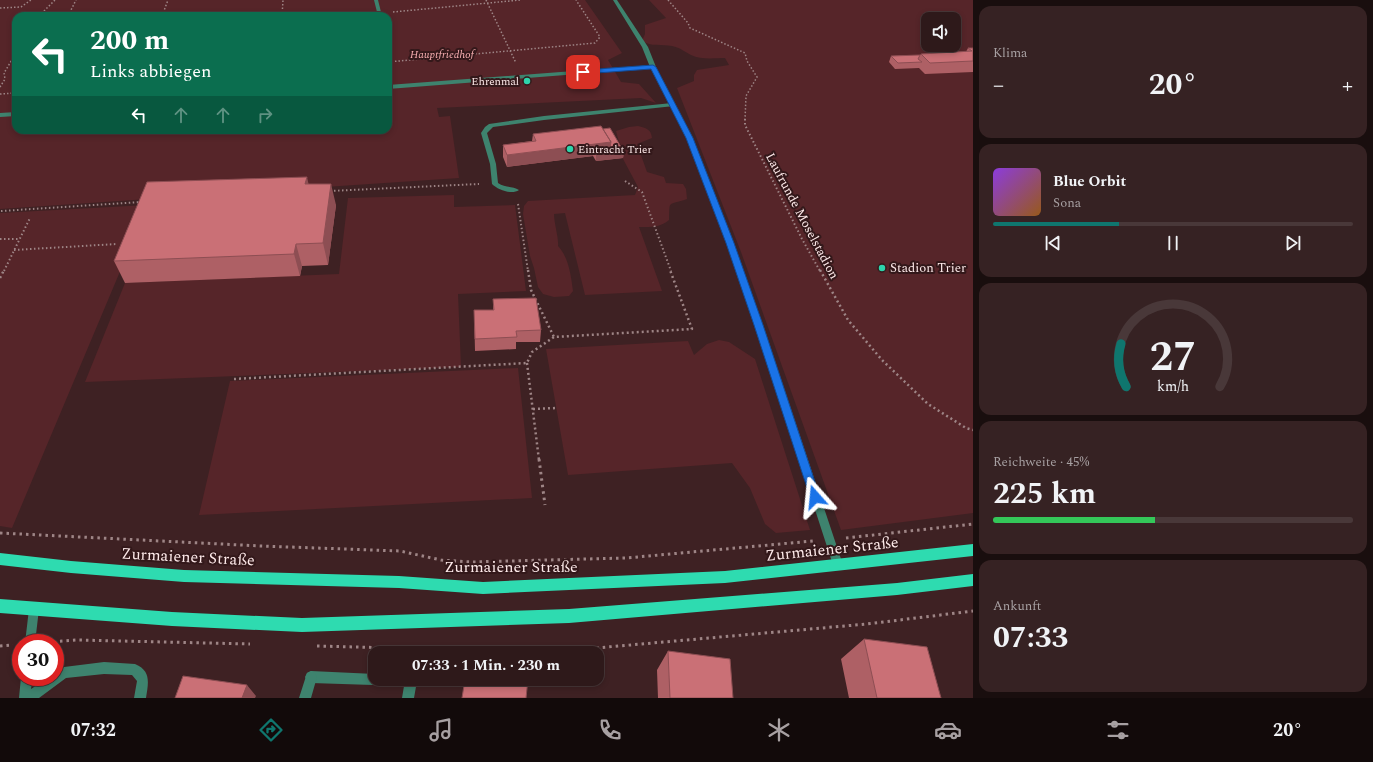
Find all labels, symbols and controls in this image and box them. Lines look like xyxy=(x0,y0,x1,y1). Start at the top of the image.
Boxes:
map controls xyxy=(921,12,961,52)
button: sound xyxy=(921,12,961,52)
text: 200 m xyxy=(90,19,169,62)
icon: left xyxy=(24,28,76,80)
text: Klima xyxy=(993,43,1027,63)
park label: Hauptfriedhof xyxy=(410,46,477,63)
pin xyxy=(566,55,600,89)
text: Links abbiegen xyxy=(90,58,211,85)
icon: arrive xyxy=(572,61,594,83)
text: 20° xyxy=(1149,62,1197,108)
text: − xyxy=(993,69,1004,102)
text: + xyxy=(1342,69,1353,102)
place label: Ehrenmal xyxy=(471,73,519,90)
marker: Ehrenmal xyxy=(522,76,532,86)
icon: left xyxy=(128,104,150,126)
icon: ahead xyxy=(170,104,192,126)
icon: ahead xyxy=(212,104,234,126)
icon: right xyxy=(254,104,276,126)
place label: Eintracht Trier xyxy=(578,141,652,158)
marker: Eintracht Trier xyxy=(565,144,575,154)
street label: Laufrunde Moselstadion xyxy=(760,149,844,283)
text: Blue Orbit xyxy=(1053,170,1126,193)
text: Sona xyxy=(1053,193,1081,213)
icon: previous xyxy=(1042,232,1064,254)
icon: pause xyxy=(1162,232,1184,254)
icon: next xyxy=(1282,232,1304,254)
place label: Stadion Trier xyxy=(890,258,966,278)
marker: Stadion Trier xyxy=(877,263,887,273)
text: 27 xyxy=(1150,326,1196,389)
text: km/h xyxy=(1157,376,1189,398)
text: Reichweite · 45% xyxy=(993,452,1089,472)
text: 225 km xyxy=(993,471,1096,517)
position arrow xyxy=(794,476,836,518)
street label: Zurmaiener Straße xyxy=(764,530,900,568)
street label: Zurmaiener Straße xyxy=(121,542,255,572)
street label: Zurmaiener Straße xyxy=(444,555,578,579)
text: Ankunft xyxy=(993,596,1041,616)
text: 07:33 xyxy=(993,615,1068,661)
speed limit sign: 30 xyxy=(12,634,64,686)
text: 07:33 · 1 Min. · 230 m xyxy=(412,654,560,677)
icon: directions xyxy=(257,716,285,744)
icon: music xyxy=(427,716,455,744)
icon: phone xyxy=(596,716,624,744)
icon: climate xyxy=(765,716,793,744)
icon: car xyxy=(934,716,962,744)
icon: filters xyxy=(1104,716,1132,744)
text: 07:32 xyxy=(71,717,116,744)
text: 20° xyxy=(1273,717,1302,744)

